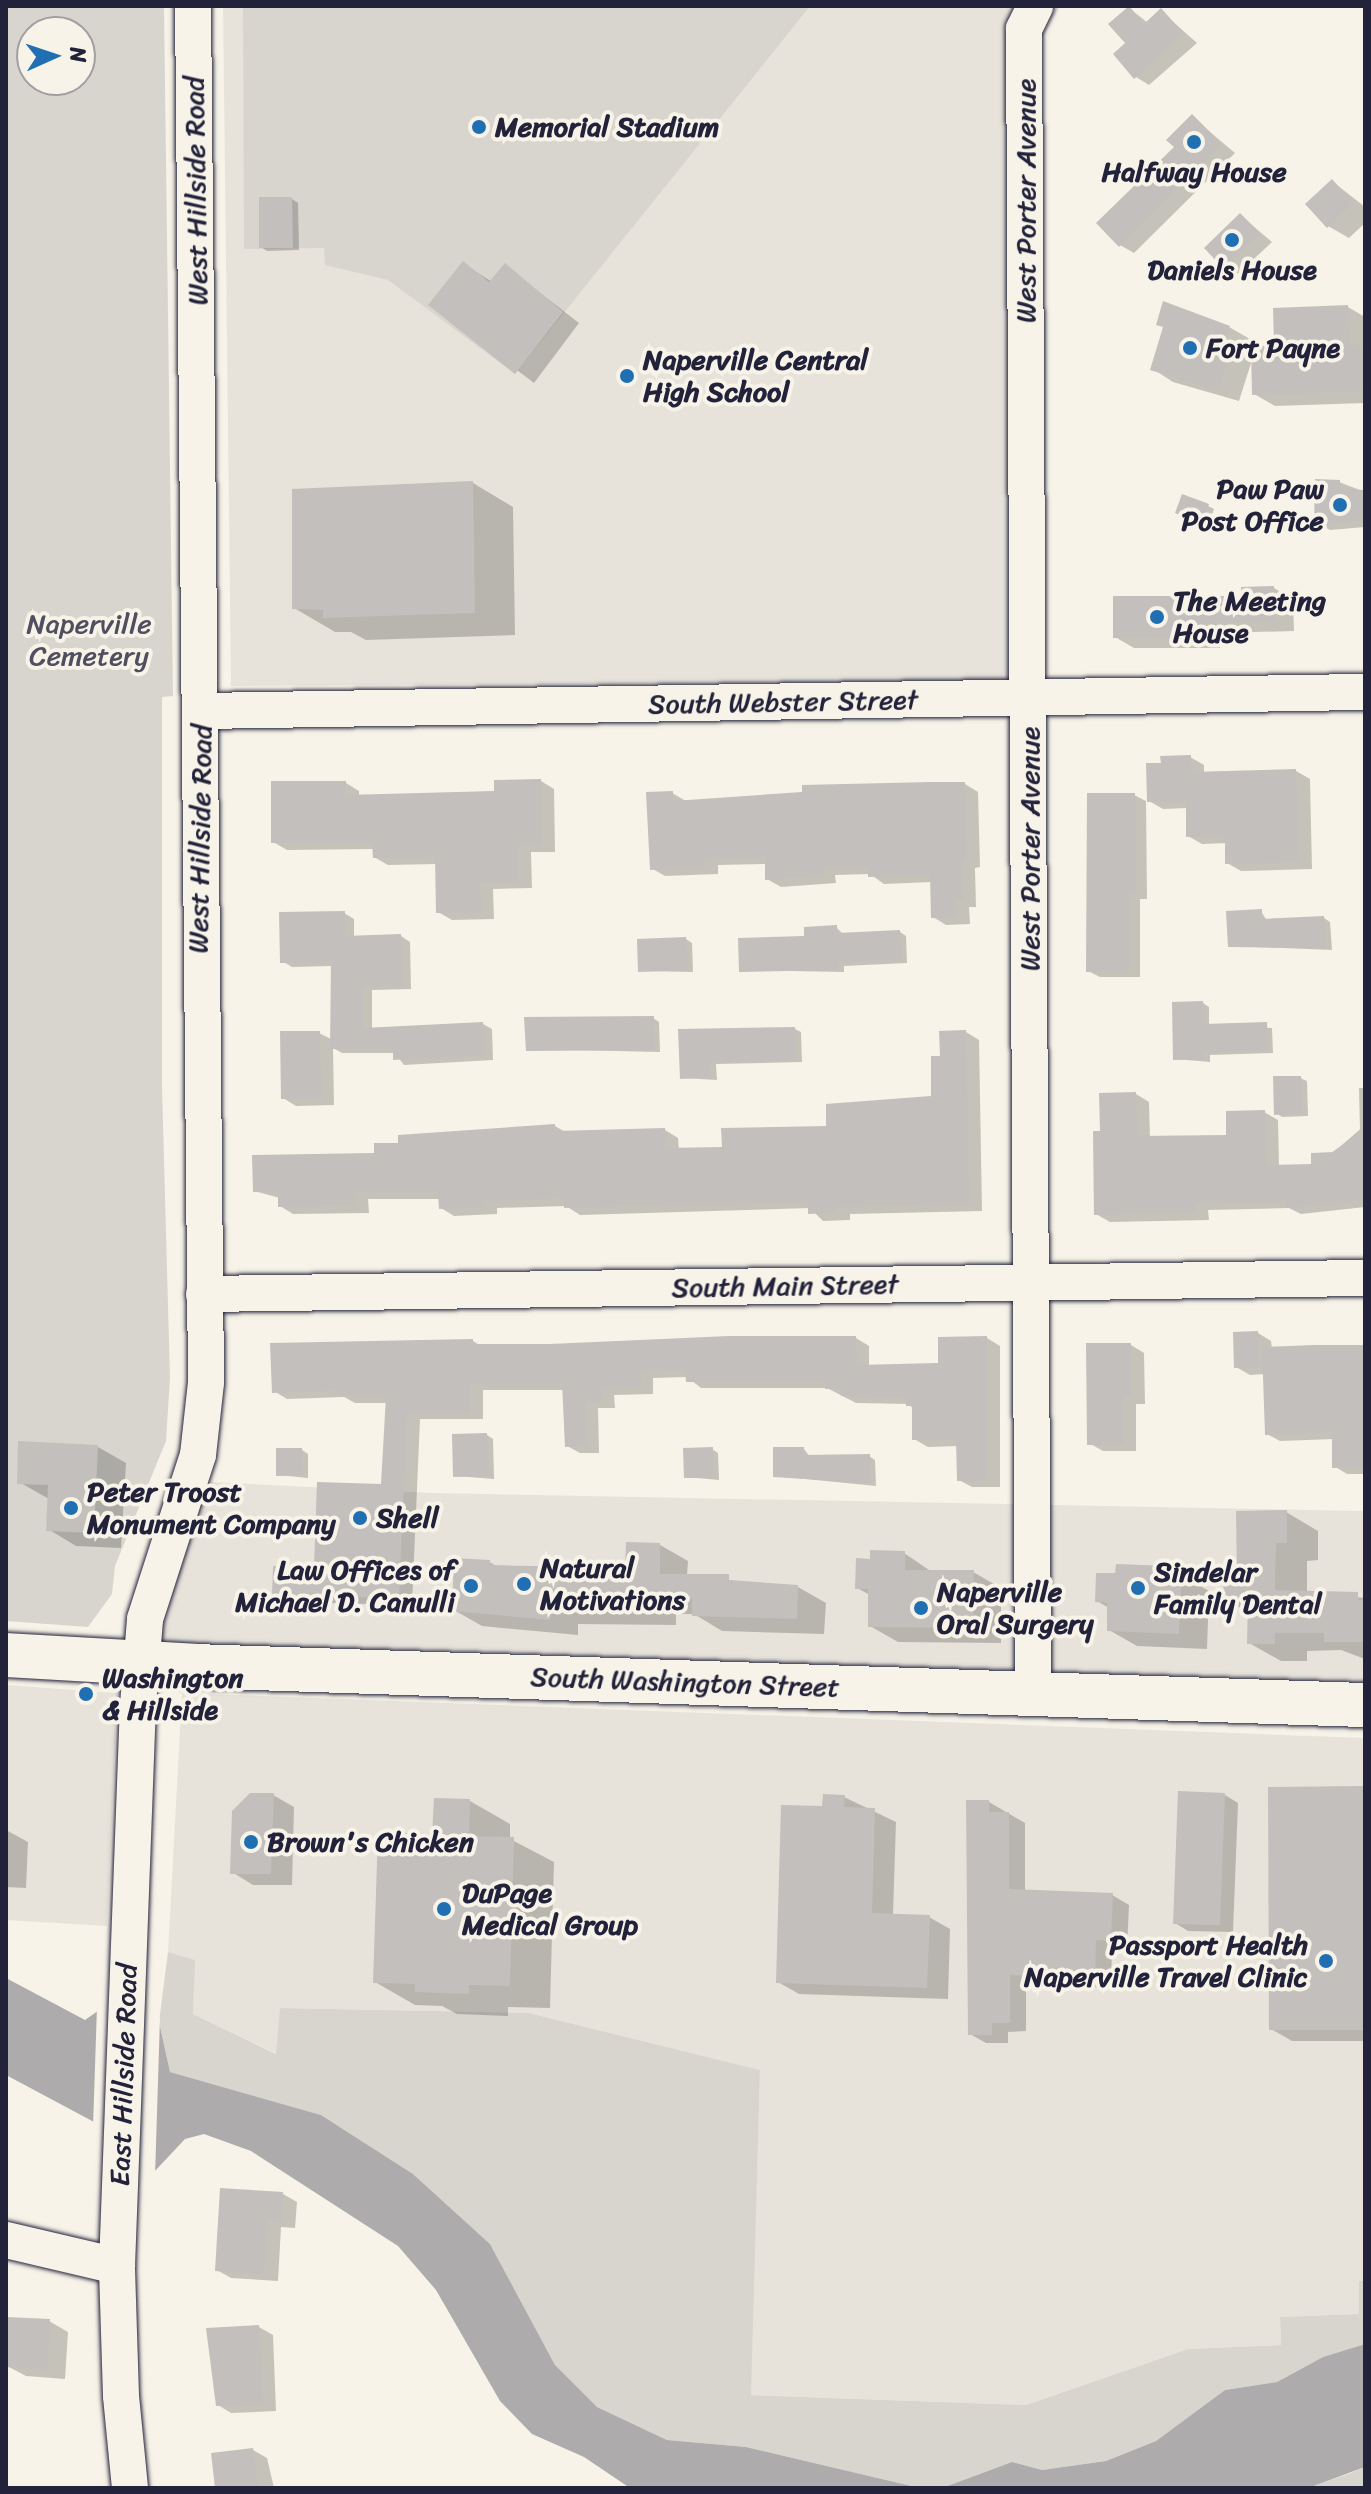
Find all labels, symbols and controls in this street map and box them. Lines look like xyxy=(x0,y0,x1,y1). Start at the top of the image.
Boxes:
north arrow xyxy=(16,16,96,96)
text: N xyxy=(59,46,98,63)
street label: West Hillside Road xyxy=(177,77,215,305)
street label: West Porter Avenue xyxy=(1009,78,1043,324)
place label: Memorial Stadium xyxy=(495,110,719,144)
marker: Memorial Stadium xyxy=(470,118,488,136)
marker: Halfway House xyxy=(1185,133,1203,151)
place label: Halfway House xyxy=(1102,155,1286,189)
marker: Daniels House xyxy=(1223,231,1241,249)
place label: Daniels House xyxy=(1147,253,1317,287)
place label: Fort Payne xyxy=(1206,331,1342,365)
marker: Fort Payne xyxy=(1181,339,1199,357)
place label: Naperville Central High School xyxy=(643,343,868,409)
marker: Naperville Central High School xyxy=(618,367,636,385)
place label: Paw Paw Post Office xyxy=(1181,472,1324,538)
marker: Paw Paw Post Office xyxy=(1331,496,1349,514)
place label: The Meeting House xyxy=(1173,584,1326,650)
park label: Naperville Cemetery xyxy=(26,607,152,673)
marker: The Meeting House xyxy=(1148,608,1166,626)
street label: South Webster Street xyxy=(647,683,919,721)
street label: West Hillside Road xyxy=(181,725,219,953)
street label: West Porter Avenue xyxy=(1013,726,1047,972)
street label: South Main Street xyxy=(670,1267,900,1305)
place label: Peter Troost Monument Company xyxy=(87,1475,336,1541)
marker: Peter Troost Monument Company xyxy=(62,1499,80,1517)
place label: Shell xyxy=(376,1501,439,1535)
marker: Shell xyxy=(351,1509,369,1527)
place label: Natural Motivations xyxy=(540,1551,685,1617)
place label: Law Offices of Michael D. Canulli xyxy=(235,1553,455,1619)
place label: Sindelar Family Dental xyxy=(1154,1555,1323,1621)
marker: Natural Motivations xyxy=(515,1575,533,1593)
place label: Naperville Oral Surgery xyxy=(937,1575,1095,1641)
marker: Law Offices of Michael D. Canulli xyxy=(462,1577,480,1595)
marker: Sindelar Family Dental xyxy=(1129,1579,1147,1597)
marker: Naperville Oral Surgery xyxy=(912,1599,930,1617)
street label: South Washington Street xyxy=(529,1660,841,1704)
place label: Washington & Hillside xyxy=(102,1661,244,1727)
marker: Washington & Hillside xyxy=(77,1685,95,1703)
place label: Brown's Chicken xyxy=(267,1825,474,1859)
marker: Brown's Chicken xyxy=(242,1833,260,1851)
place label: DuPage Medical Group xyxy=(462,1876,638,1942)
marker: DuPage Medical Group xyxy=(433,1898,455,1920)
place label: Passport Health Naperville Travel Clinic xyxy=(1024,1928,1308,1994)
marker: Passport Health Naperville Travel Clinic xyxy=(1315,1950,1337,1972)
street label: East Hillside Road xyxy=(103,1964,145,2186)

